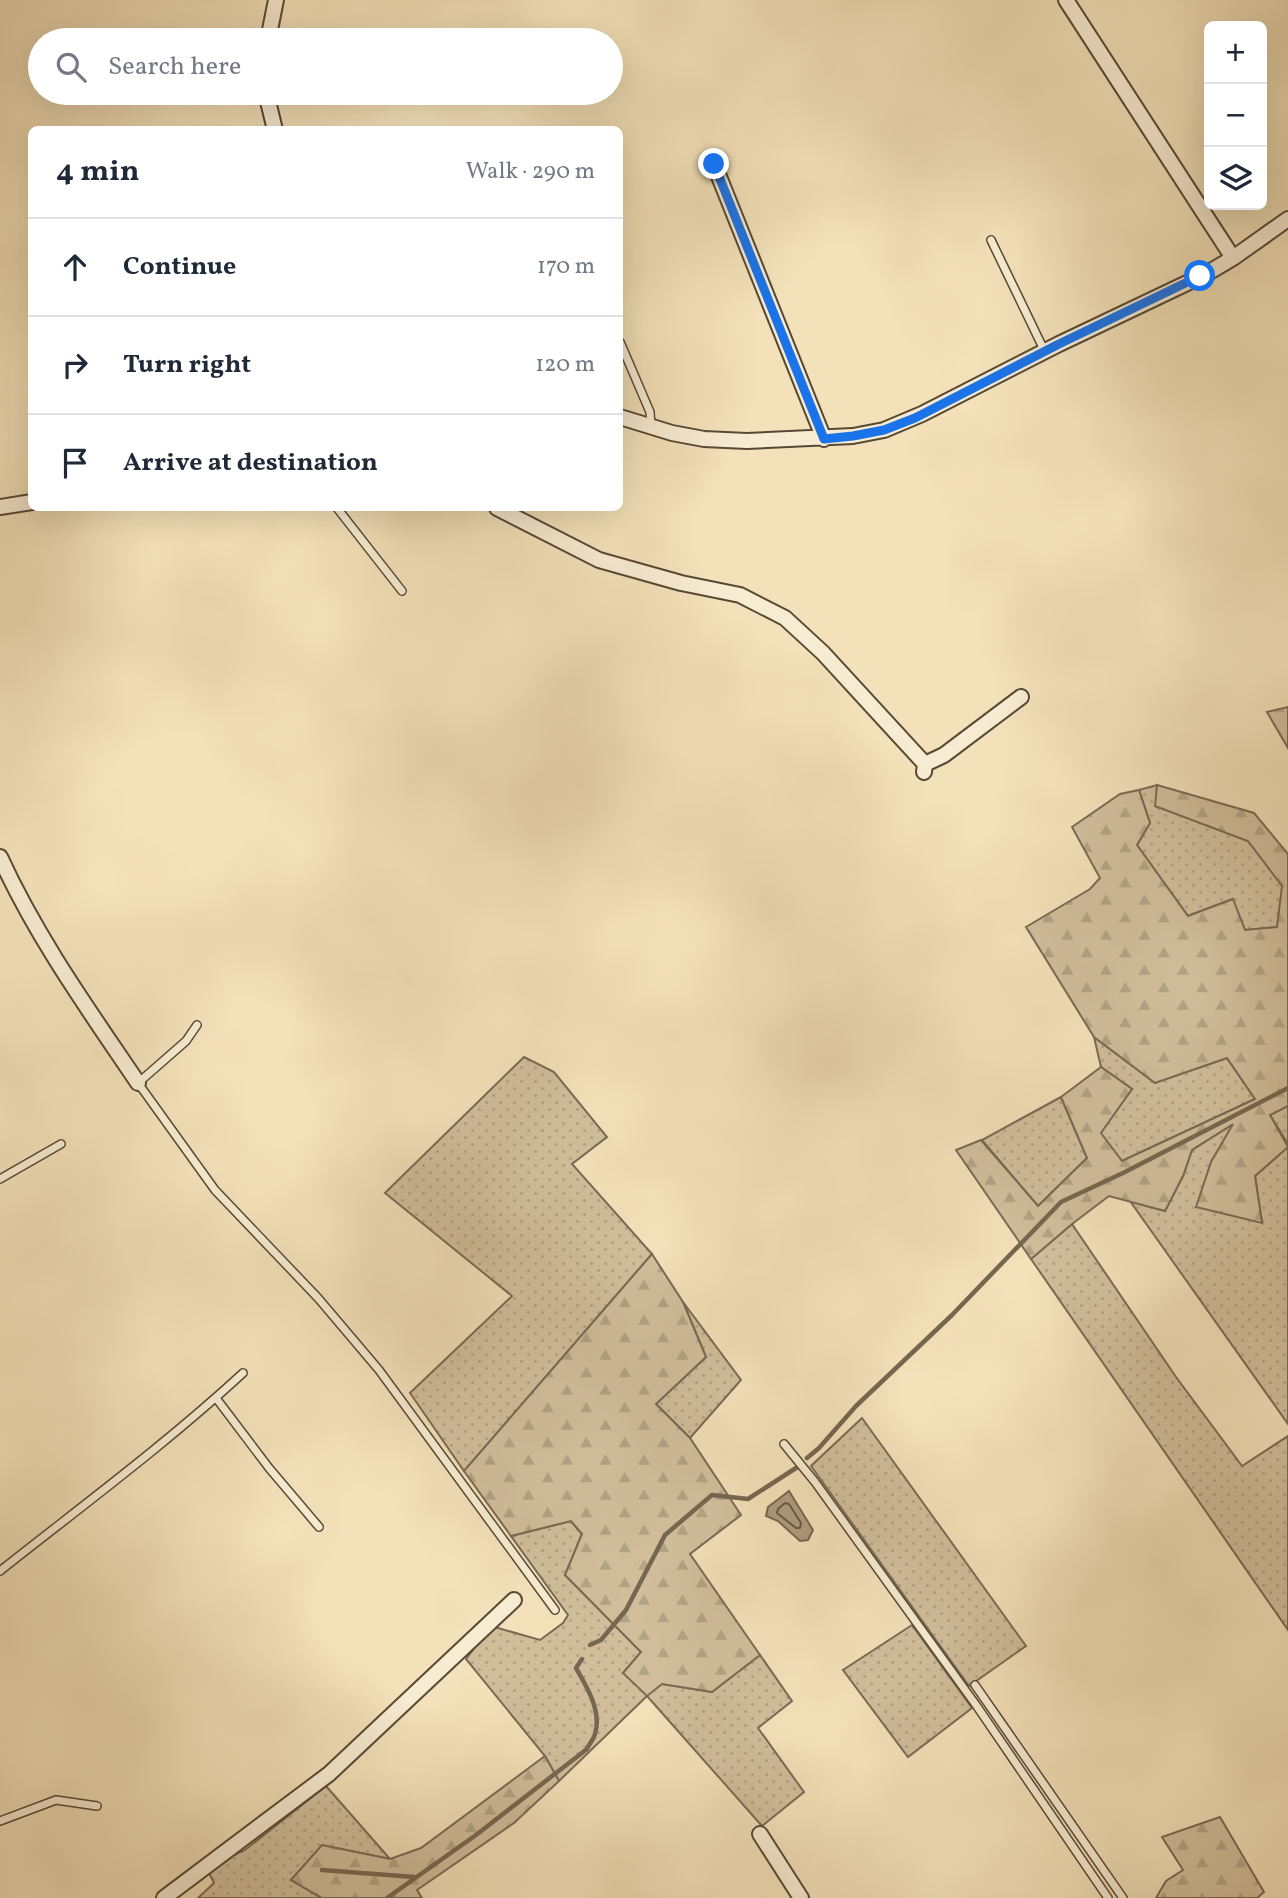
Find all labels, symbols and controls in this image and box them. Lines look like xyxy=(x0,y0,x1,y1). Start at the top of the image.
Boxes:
map controls xyxy=(1204,21,1267,210)
button: + xyxy=(1204,21,1267,84)
search box xyxy=(28,28,623,105)
icon: search xyxy=(52,48,90,86)
text: Search here xyxy=(108,49,241,85)
button: − xyxy=(1204,84,1267,147)
button: layers xyxy=(1204,147,1267,210)
route end xyxy=(698,148,729,179)
text: 4 min xyxy=(56,151,140,193)
text: Walk · 290 m xyxy=(466,156,595,188)
icon: ahead xyxy=(56,248,94,286)
text: Continue xyxy=(123,249,236,285)
text: 170 m xyxy=(537,251,595,283)
route start xyxy=(1184,260,1215,291)
icon: right xyxy=(56,346,94,384)
text: Turn right xyxy=(123,347,251,383)
text: 120 m xyxy=(535,349,595,381)
icon: arrive xyxy=(56,444,94,482)
text: Arrive at destination xyxy=(123,445,378,481)

